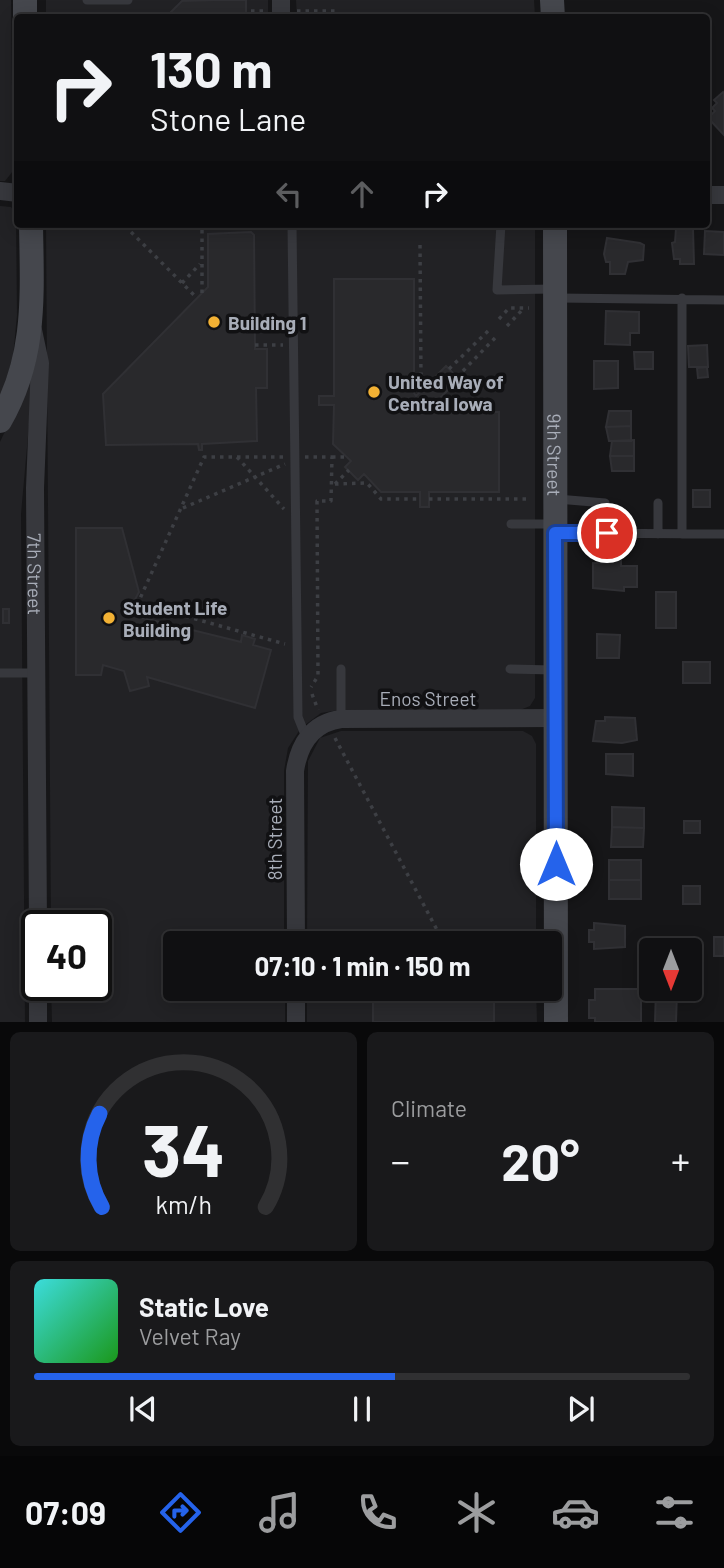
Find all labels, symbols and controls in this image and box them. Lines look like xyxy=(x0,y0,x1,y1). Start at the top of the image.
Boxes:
text: 130 m xyxy=(150,39,272,98)
icon: right xyxy=(35,42,126,133)
text: Stone Lane xyxy=(150,99,306,137)
icon: left xyxy=(270,175,308,213)
icon: ahead xyxy=(343,175,381,213)
icon: right xyxy=(416,175,454,213)
place label: Building 1 xyxy=(228,311,307,334)
marker: Building 1 xyxy=(206,314,222,330)
place label: United Way of Central Iowa xyxy=(388,370,504,415)
marker: United Way of Central Iowa xyxy=(366,384,382,400)
street label: 9th Street xyxy=(544,414,567,496)
pin xyxy=(577,503,637,563)
icon: arrive xyxy=(588,514,626,552)
street label: 7th Street xyxy=(24,533,47,615)
place label: Student Life Building xyxy=(123,596,227,641)
marker: Student Life Building xyxy=(101,610,117,626)
street label: Enos Street xyxy=(380,687,476,710)
street label: 8th Street xyxy=(263,798,286,880)
position arrow xyxy=(519,827,593,901)
speed limit sign: 40 xyxy=(21,910,112,1001)
north arrow xyxy=(639,938,702,1001)
map controls xyxy=(639,938,702,1001)
text: 07:10 · 1 min · 150 m xyxy=(254,950,471,981)
text: Climate xyxy=(391,1094,467,1122)
text: 34 xyxy=(142,1105,225,1193)
text: 20° xyxy=(501,1129,580,1191)
text: − xyxy=(391,1137,410,1183)
text: + xyxy=(671,1137,690,1183)
text: km/h xyxy=(155,1189,212,1219)
text: Static Love xyxy=(139,1291,269,1322)
text: Velvet Ray xyxy=(139,1322,241,1350)
icon: previous xyxy=(124,1390,162,1428)
icon: pause xyxy=(343,1390,381,1428)
icon: next xyxy=(562,1390,600,1428)
icon: directions xyxy=(156,1488,205,1537)
icon: music xyxy=(255,1488,304,1537)
icon: phone xyxy=(353,1488,402,1537)
icon: climate xyxy=(452,1488,501,1537)
icon: car xyxy=(551,1488,600,1537)
icon: filters xyxy=(650,1488,699,1537)
text: 07:09 xyxy=(25,1493,106,1531)

